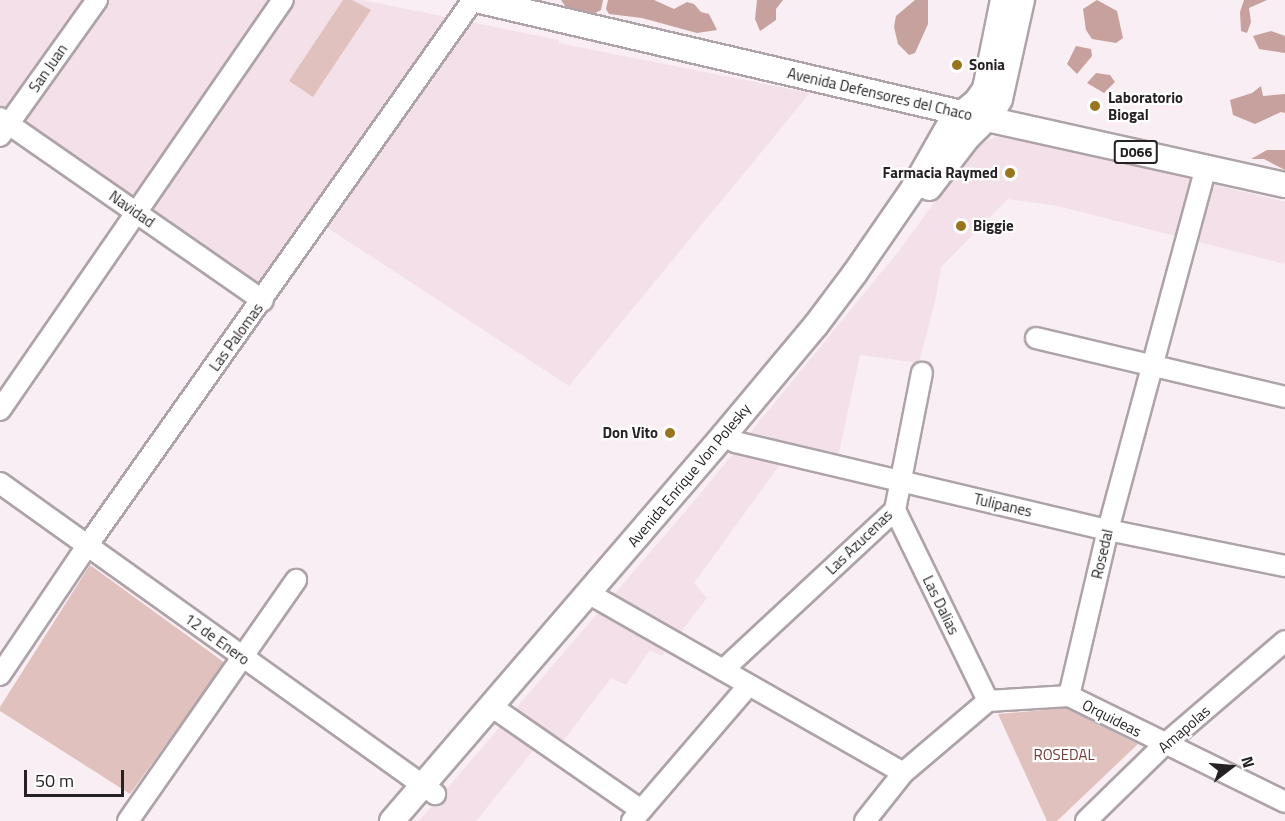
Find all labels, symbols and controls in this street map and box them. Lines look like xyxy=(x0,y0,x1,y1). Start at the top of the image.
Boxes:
street label: San Juan xyxy=(25,40,71,96)
place label: Sonia xyxy=(969,56,1005,74)
marker: Sonia xyxy=(950,58,964,72)
street label: Avenida Defensores del Chaco xyxy=(786,64,974,124)
place label: Laboratorio Biogal xyxy=(1108,88,1183,123)
marker: Laboratorio Biogal xyxy=(1086,97,1104,115)
road number: D066 xyxy=(1114,141,1158,163)
place label: Farmacia Raymed xyxy=(883,164,998,182)
marker: Farmacia Raymed xyxy=(1003,166,1017,180)
street label: Navidad xyxy=(106,187,158,231)
place label: Biggie xyxy=(973,217,1014,235)
marker: Biggie xyxy=(954,219,968,233)
street label: Las Palomas xyxy=(205,299,267,375)
street label: Avenida Enrique Von Polesky xyxy=(624,400,754,550)
place label: Don Vito xyxy=(603,424,658,442)
marker: Don Vito xyxy=(663,426,677,440)
street label: Tulipanes xyxy=(972,490,1034,520)
street label: Las Azucenas xyxy=(822,506,896,578)
street label: Rosedal xyxy=(1088,527,1116,581)
street label: Las Dalias xyxy=(919,573,963,637)
street label: 12 de Enero xyxy=(181,609,253,669)
street label: Orquideas xyxy=(1079,695,1145,741)
street label: Amapolas xyxy=(1154,702,1214,756)
north arrow xyxy=(1201,737,1261,797)
park label: ROSEDAL xyxy=(1033,746,1095,764)
text: N xyxy=(1235,753,1261,771)
scale bar xyxy=(27,758,128,796)
text: 50 m xyxy=(35,767,74,794)

